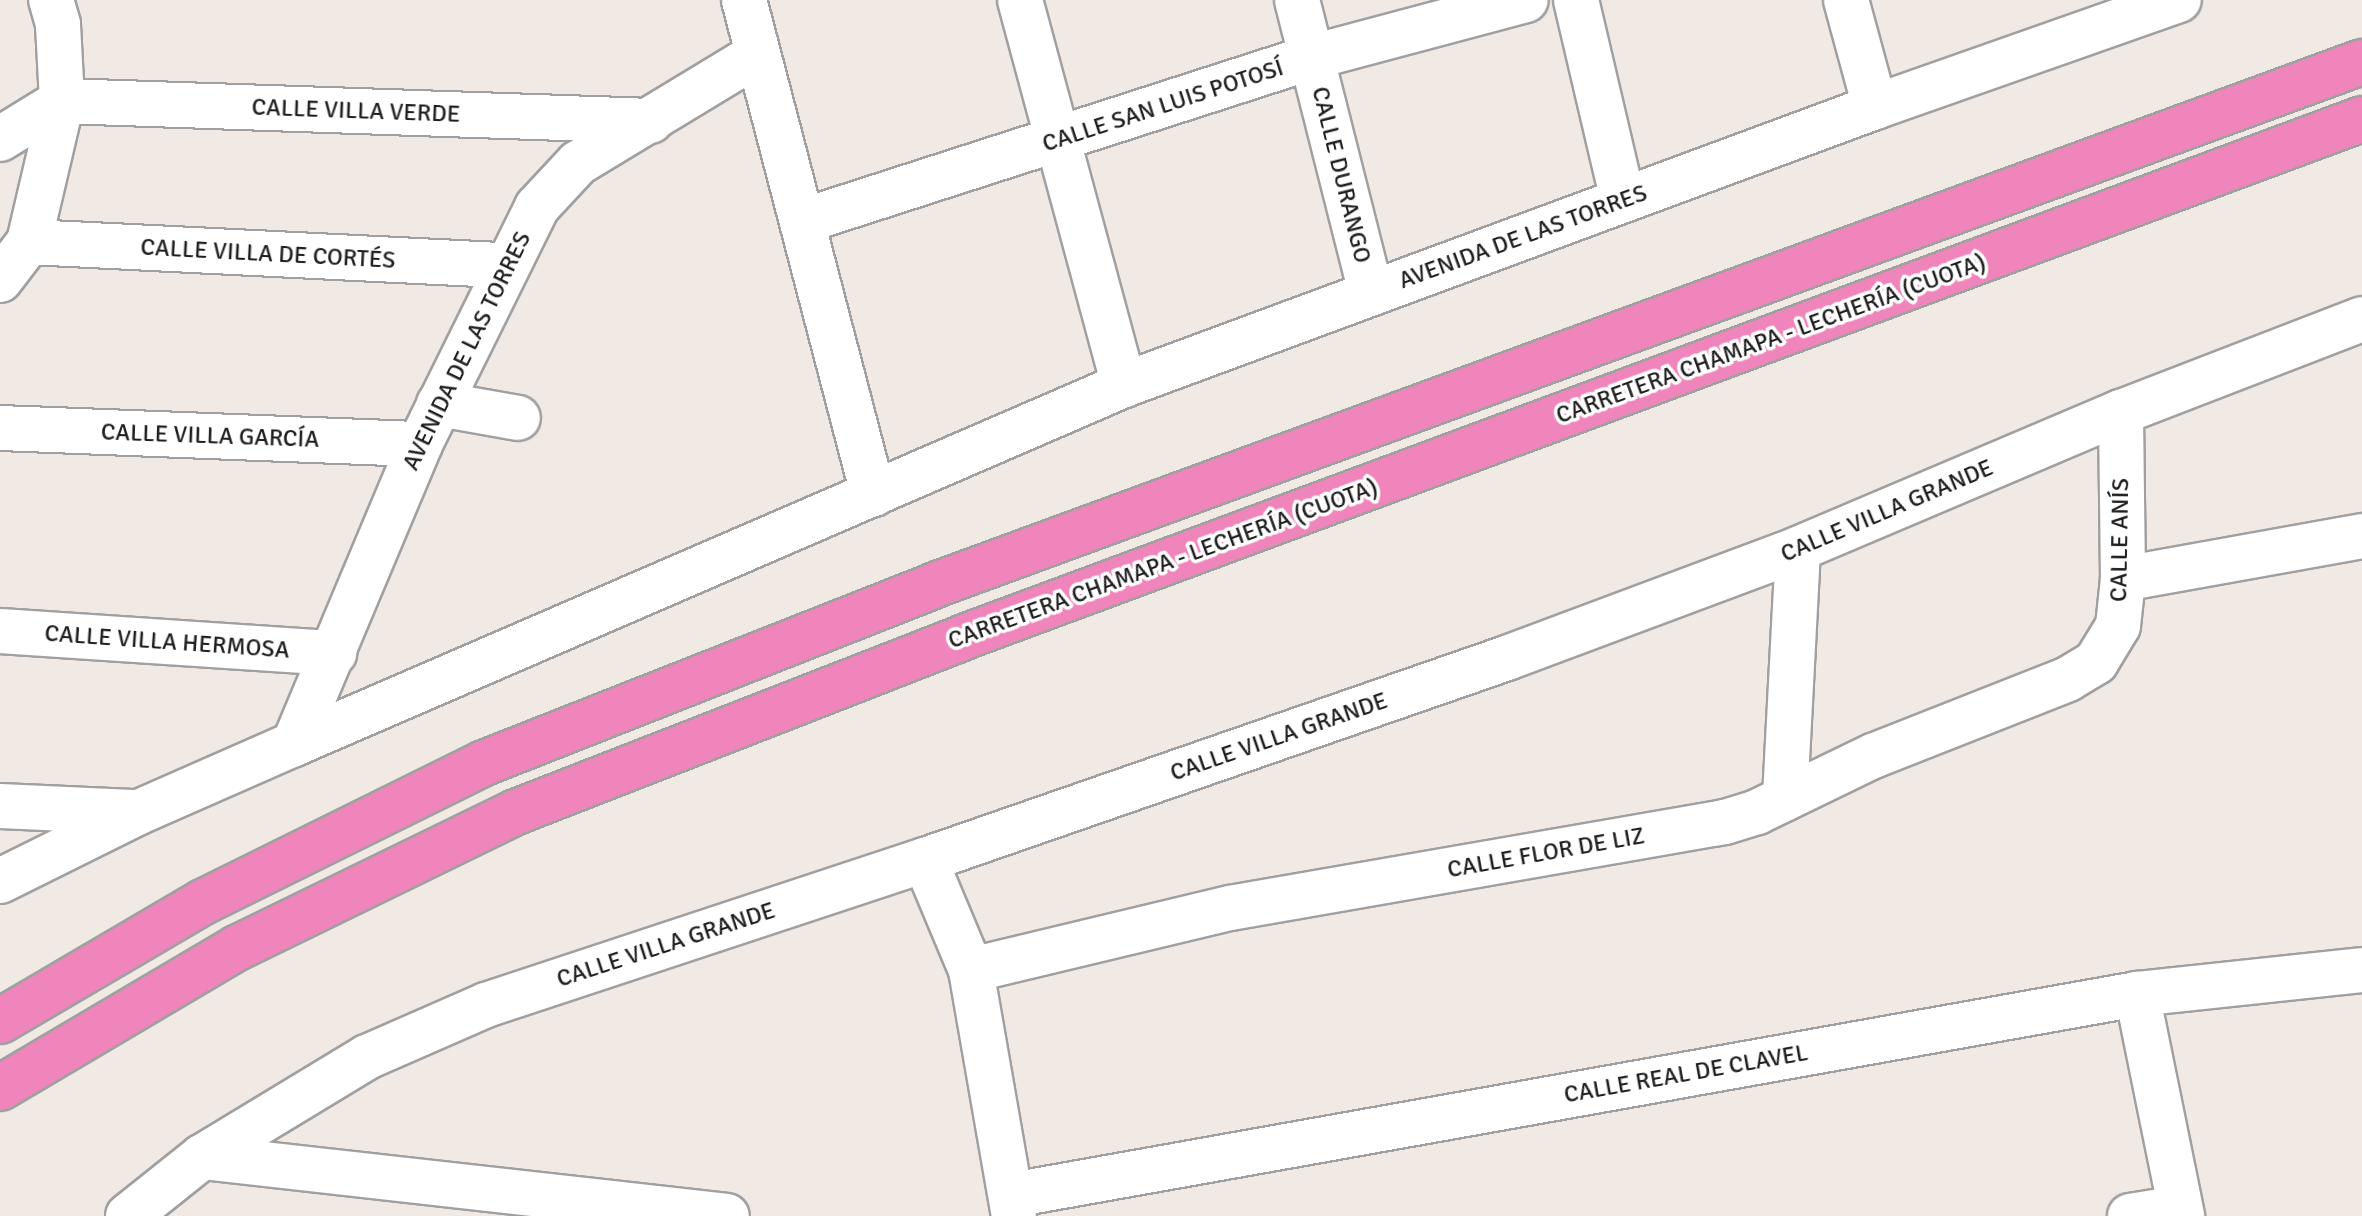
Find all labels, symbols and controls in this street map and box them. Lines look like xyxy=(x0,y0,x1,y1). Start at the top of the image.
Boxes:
street label: CALLE SAN LUIS POTOSÍ xyxy=(1039,53,1287,159)
street label: CALLE DURANGO xyxy=(1305,84,1377,266)
street label: CALLE VILLA VERDE xyxy=(251,93,461,129)
street label: AVENIDA DE LAS TORRES xyxy=(1395,179,1651,295)
street label: AVENIDA DE LAS TORRES xyxy=(397,227,537,475)
street label: CALLE VILLA DE CORTÉS xyxy=(140,233,396,275)
street label: CARRETERA CHAMAPA - LECHERÍA (CUOTA) xyxy=(1552,248,1990,430)
street label: CALLE VILLA GARCÍA xyxy=(100,418,320,454)
street label: CALLE VILLA GRANDE xyxy=(1776,453,1998,569)
street label: CARRETERA CHAMAPA - LECHERÍA (CUOTA) xyxy=(944,473,1382,655)
street label: CALLE ANÍS xyxy=(2105,478,2135,602)
street label: CALLE VILLA HERMOSA xyxy=(44,619,290,665)
street label: CALLE VILLA GRANDE xyxy=(1167,686,1391,788)
street label: CALLE FLOR DE LIZ xyxy=(1445,821,1647,885)
street label: CALLE VILLA GRANDE xyxy=(553,896,779,994)
street label: CALLE REAL DE CLAVEL xyxy=(1562,1038,1810,1110)

